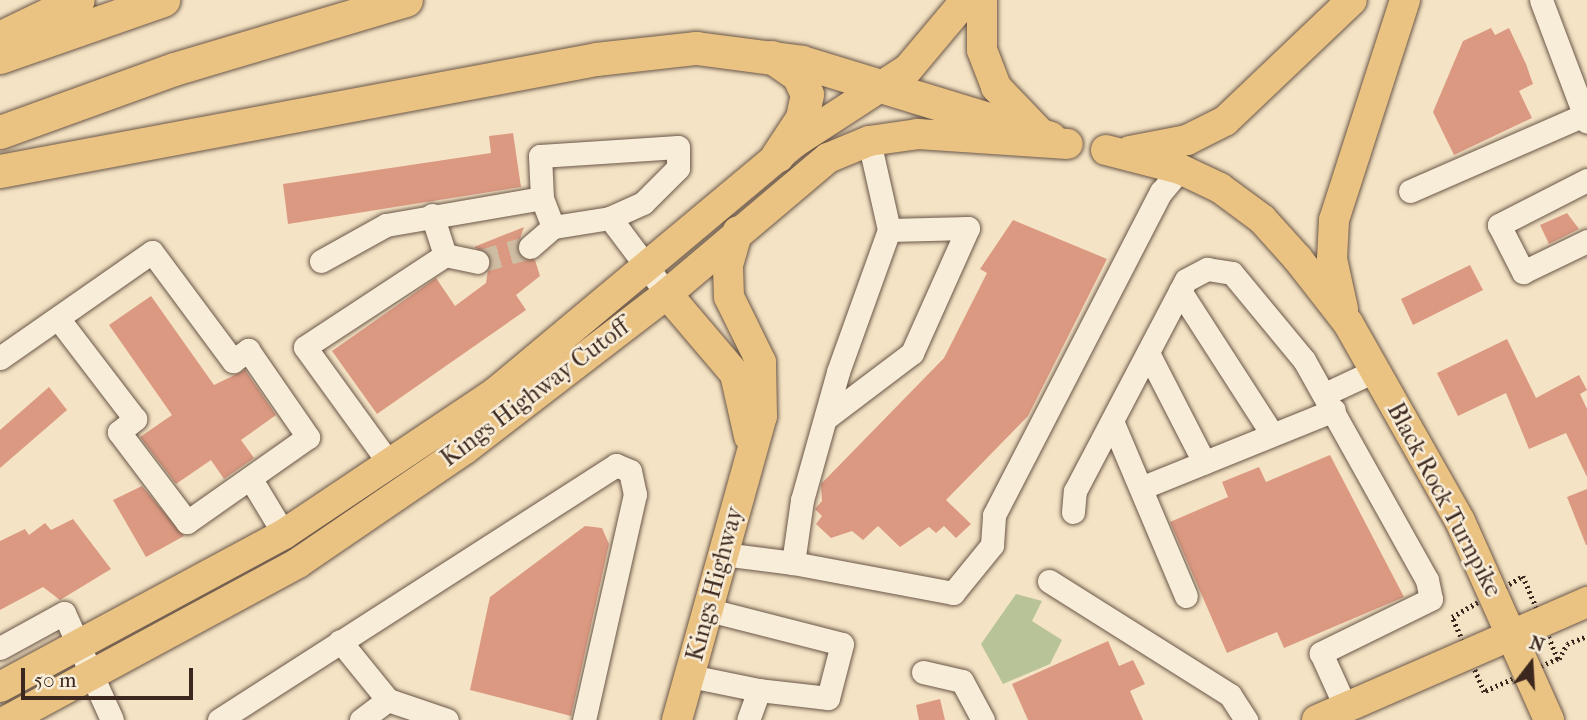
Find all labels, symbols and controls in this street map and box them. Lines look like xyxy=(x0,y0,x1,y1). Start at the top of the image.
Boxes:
street label: Kings Highway Cutoff xyxy=(435,313,635,473)
street label: Black Rock Turnpike xyxy=(1381,398,1507,602)
street label: Kings Highway xyxy=(681,504,749,664)
north arrow xyxy=(1496,629,1566,699)
text: N xyxy=(1527,631,1547,657)
scale bar xyxy=(24,654,196,698)
text: 50 m xyxy=(34,668,77,692)

